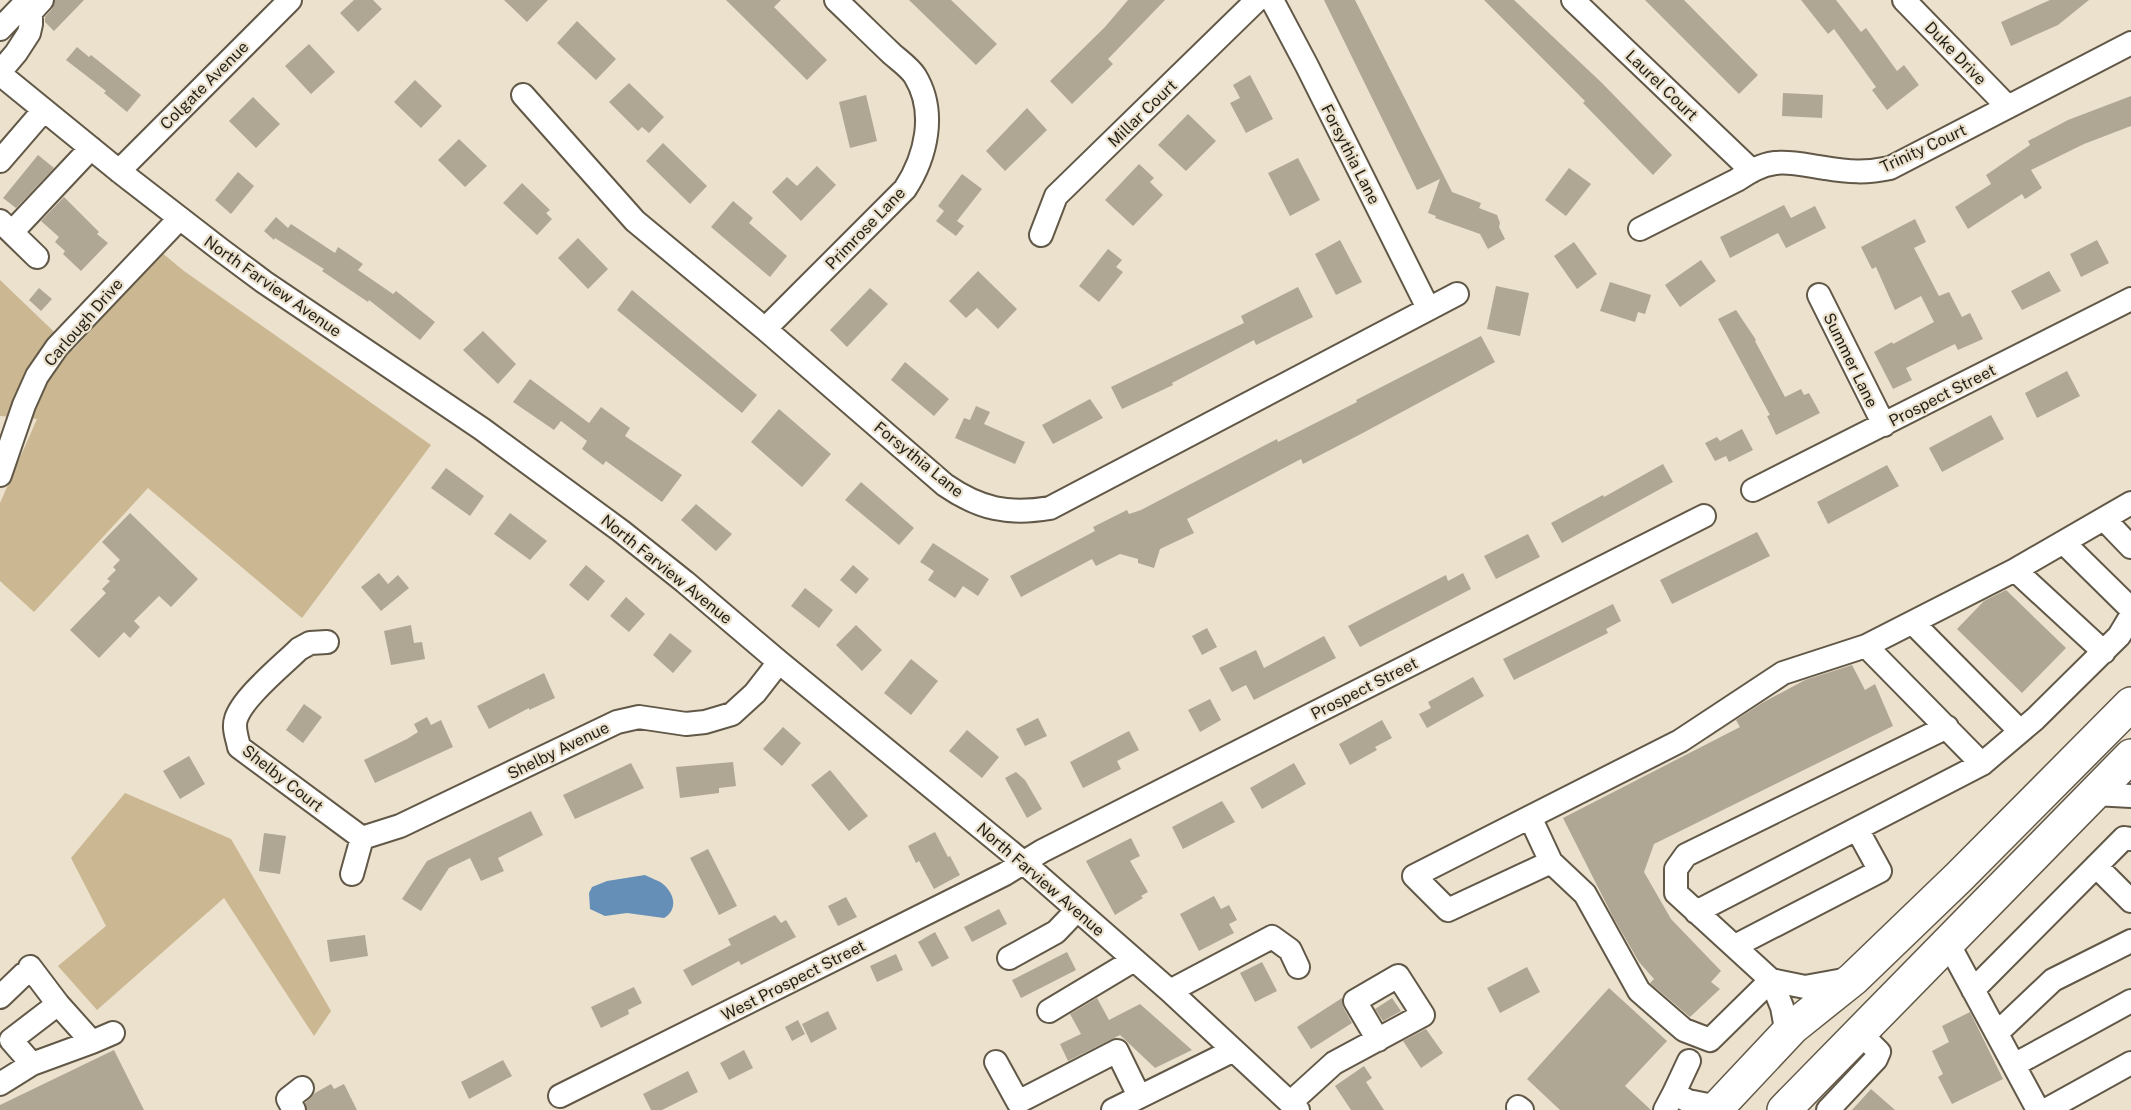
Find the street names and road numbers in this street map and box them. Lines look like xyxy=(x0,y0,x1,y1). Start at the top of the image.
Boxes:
street label: Duke Drive xyxy=(1921,18,1990,89)
street label: Colgate Avenue xyxy=(156,37,252,133)
street label: Laurel Court xyxy=(1622,46,1702,124)
street label: Millar Court xyxy=(1104,76,1181,151)
street label: Forsythia Lane xyxy=(1317,101,1384,207)
street label: Trinity Court xyxy=(1877,120,1969,177)
street label: Primrose Lane xyxy=(822,183,909,273)
street label: North Farview Avenue xyxy=(200,232,345,341)
street label: Carlough Drive xyxy=(40,275,127,370)
street label: Summer Lane xyxy=(1819,310,1882,411)
street label: Prospect Street xyxy=(1886,360,1999,431)
street label: Forsythia Lane xyxy=(870,418,967,501)
street label: North Farview Avenue xyxy=(597,511,736,628)
street label: Prospect Street xyxy=(1308,653,1421,724)
street label: Shelby Avenue xyxy=(504,718,612,783)
street label: Shelby Court xyxy=(239,741,327,816)
street label: North Farview Avenue xyxy=(973,819,1109,940)
street label: West Prospect Street xyxy=(718,936,868,1025)

